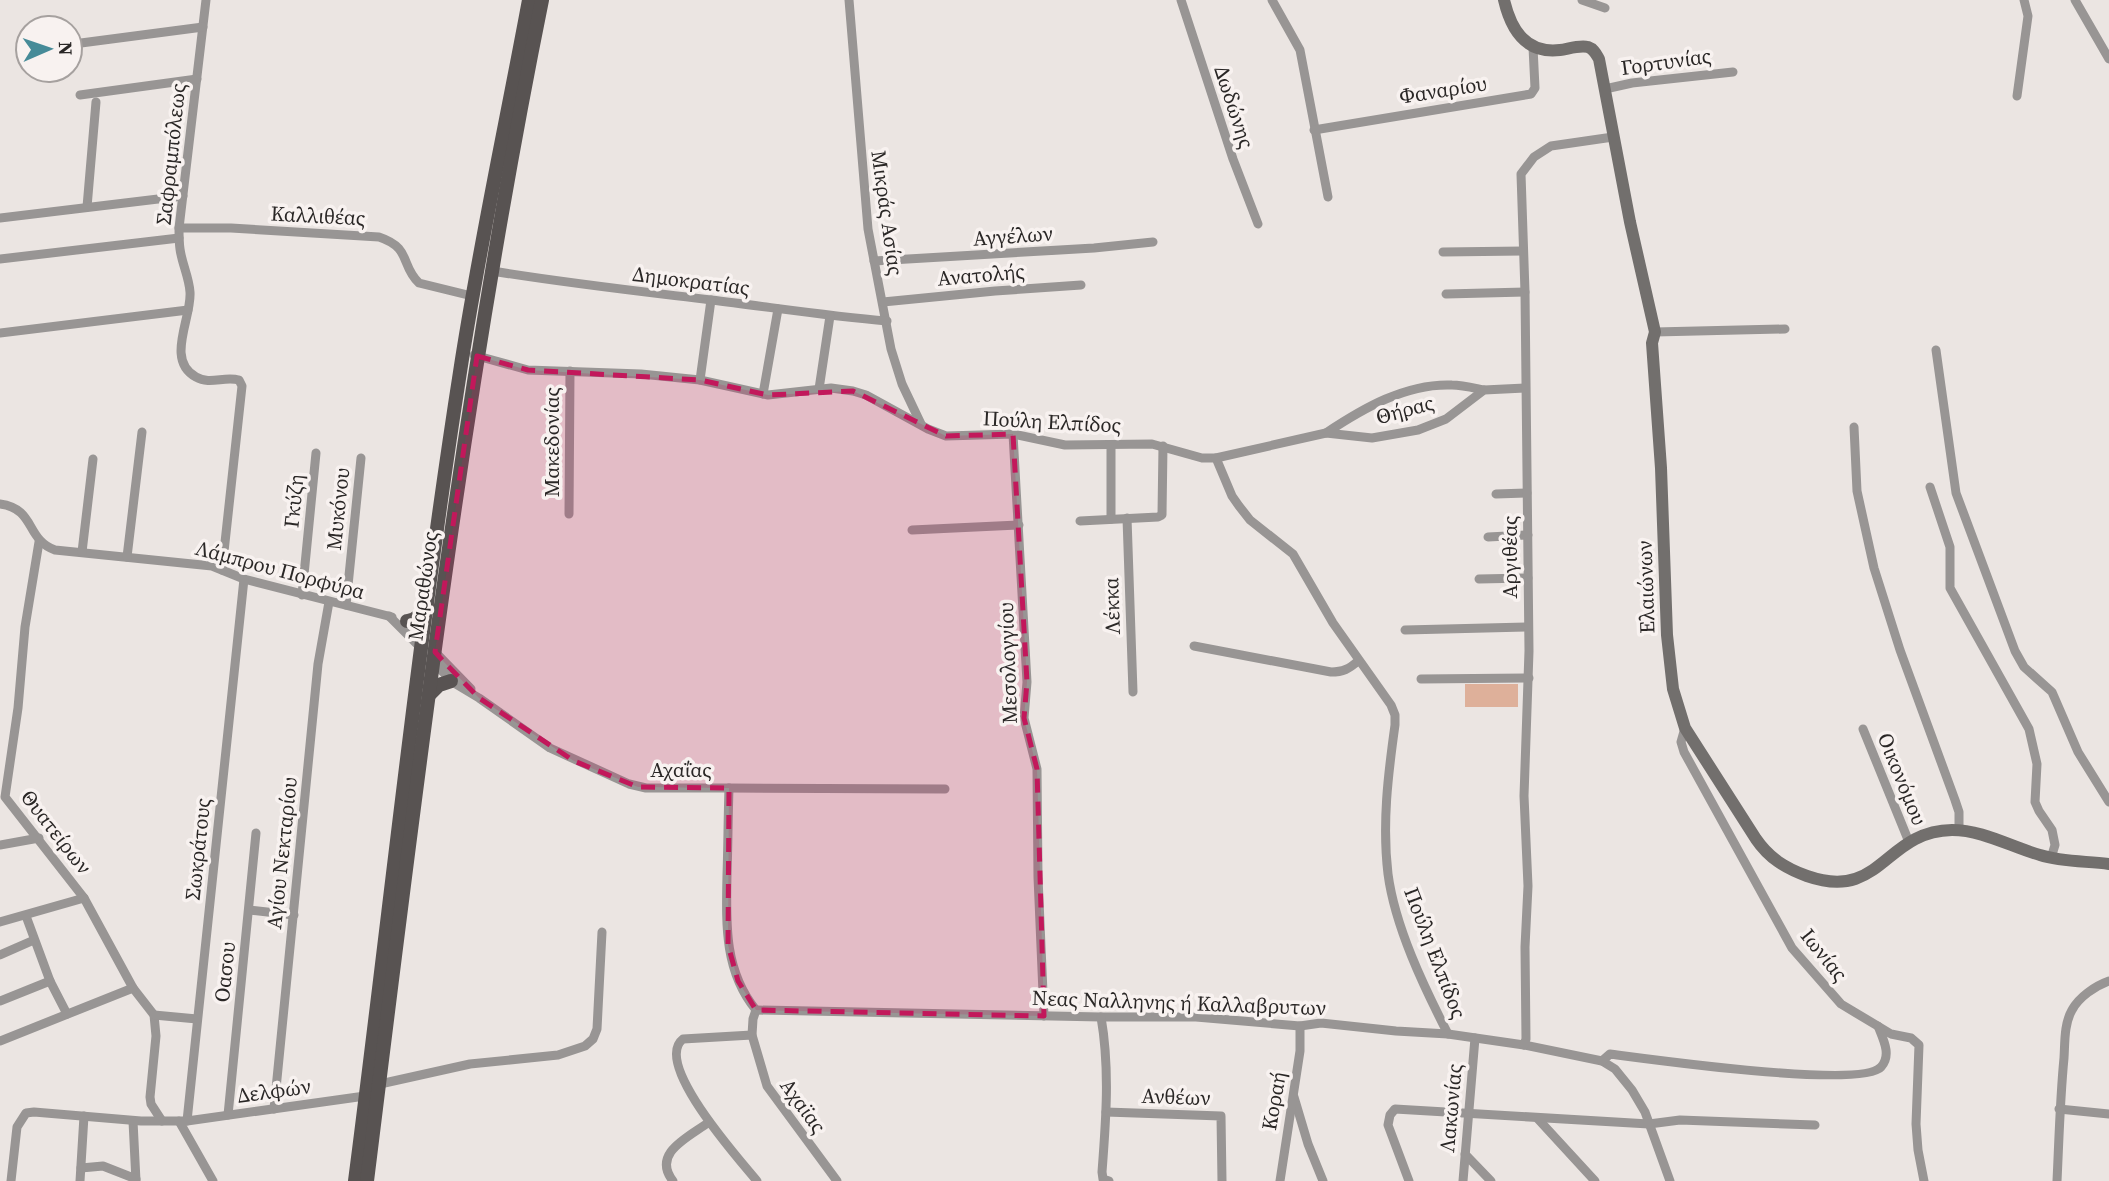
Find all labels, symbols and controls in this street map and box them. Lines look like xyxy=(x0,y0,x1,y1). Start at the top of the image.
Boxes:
north arrow xyxy=(14,14,84,84)
text: N xyxy=(53,41,79,56)
street label: Γορτυνίας xyxy=(1619,41,1713,82)
street label: Δωδώνης xyxy=(1207,62,1262,152)
street label: Φαναρίου xyxy=(1397,68,1489,111)
street label: Σαφραμπόλεως xyxy=(149,82,192,226)
street label: Μικράς Ασίας xyxy=(864,148,911,277)
street label: Καλλιθέας xyxy=(270,199,366,232)
street label: Αγγέλων xyxy=(972,218,1054,253)
street label: Ανατολής xyxy=(936,256,1026,293)
street label: Δημοκρατίας xyxy=(631,259,751,302)
street label: Μακεδονίας xyxy=(537,387,566,497)
street label: Θήρας xyxy=(1373,388,1437,431)
street label: Πούλη Ελπίδος xyxy=(982,403,1122,440)
street label: Μυκόνου xyxy=(319,466,356,552)
street label: Γκύζη xyxy=(276,473,311,529)
street label: Αργιθέας xyxy=(1495,515,1524,599)
street label: Μαραθώνος xyxy=(400,529,445,643)
street label: Λάμπρου Πορφύρα xyxy=(192,533,368,606)
street label: Ελαιώνων xyxy=(1629,540,1662,634)
street label: Λέκκα xyxy=(1096,577,1127,635)
street label: Μεσολογγίου xyxy=(991,602,1024,724)
street label: Οικονόμου xyxy=(1871,728,1934,829)
street label: Αχαΐας xyxy=(650,755,712,784)
street label: Αγίου Νεκταρίου xyxy=(259,775,304,930)
street label: Θυατείρων xyxy=(14,783,99,880)
street label: Σωκράτους xyxy=(178,796,217,901)
street label: Πούλη Ελπίδος xyxy=(1397,883,1474,1023)
street label: Ιωνίας xyxy=(1794,922,1855,987)
street label: Οασου xyxy=(207,940,242,1004)
street label: Νεας Nαλληνης ή Καλλαβρυτων xyxy=(1031,983,1327,1022)
street label: Λακωνίας xyxy=(1432,1062,1469,1154)
street label: Κοραή xyxy=(1254,1069,1293,1133)
street label: Δελφών xyxy=(235,1071,313,1110)
street label: Αχαϊας xyxy=(774,1072,833,1139)
street label: Ανθέων xyxy=(1141,1081,1211,1112)

